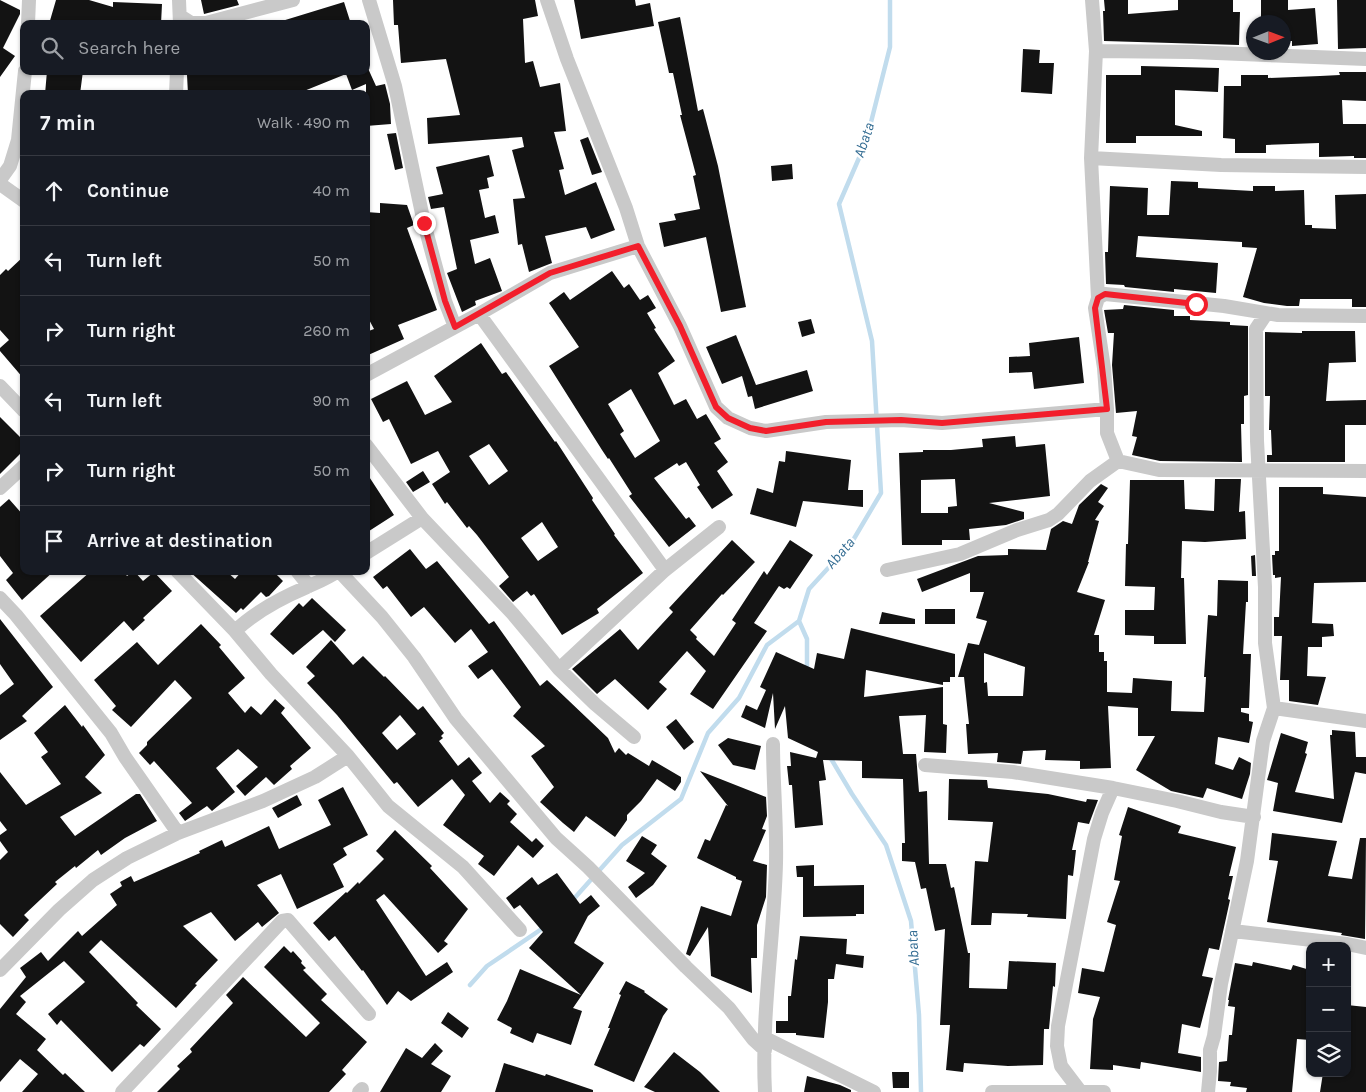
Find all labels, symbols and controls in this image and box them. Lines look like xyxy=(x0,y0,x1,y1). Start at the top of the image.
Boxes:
north arrow xyxy=(1246,15,1291,60)
search box xyxy=(20,20,370,75)
icon: search xyxy=(38,34,66,62)
text: Search here xyxy=(78,37,180,59)
text: 7 min xyxy=(40,111,96,135)
text: Walk · 490 m xyxy=(257,113,350,132)
water label: Abata xyxy=(850,120,878,160)
icon: ahead xyxy=(40,177,68,205)
text: Continue xyxy=(87,180,169,202)
text: 40 m xyxy=(313,181,350,200)
route end xyxy=(413,212,436,235)
icon: left xyxy=(40,247,68,275)
text: Turn left xyxy=(87,250,162,272)
text: 50 m xyxy=(313,251,350,270)
route start xyxy=(1185,293,1208,316)
icon: right xyxy=(40,317,68,345)
text: Turn right xyxy=(87,320,176,342)
text: 260 m xyxy=(303,321,350,340)
icon: left xyxy=(40,387,68,415)
text: Turn left xyxy=(87,390,162,412)
text: 90 m xyxy=(312,391,350,410)
icon: right xyxy=(40,457,68,485)
text: Turn right xyxy=(87,460,176,482)
text: 50 m xyxy=(313,461,350,480)
icon: arrive xyxy=(40,527,68,555)
text: Arrive at destination xyxy=(87,530,273,552)
water label: Abata xyxy=(821,534,859,572)
water label: Abata xyxy=(903,930,923,966)
map controls xyxy=(1306,942,1351,1077)
button: + xyxy=(1306,942,1351,987)
button: − xyxy=(1306,987,1351,1032)
button: layers xyxy=(1306,1032,1351,1077)

